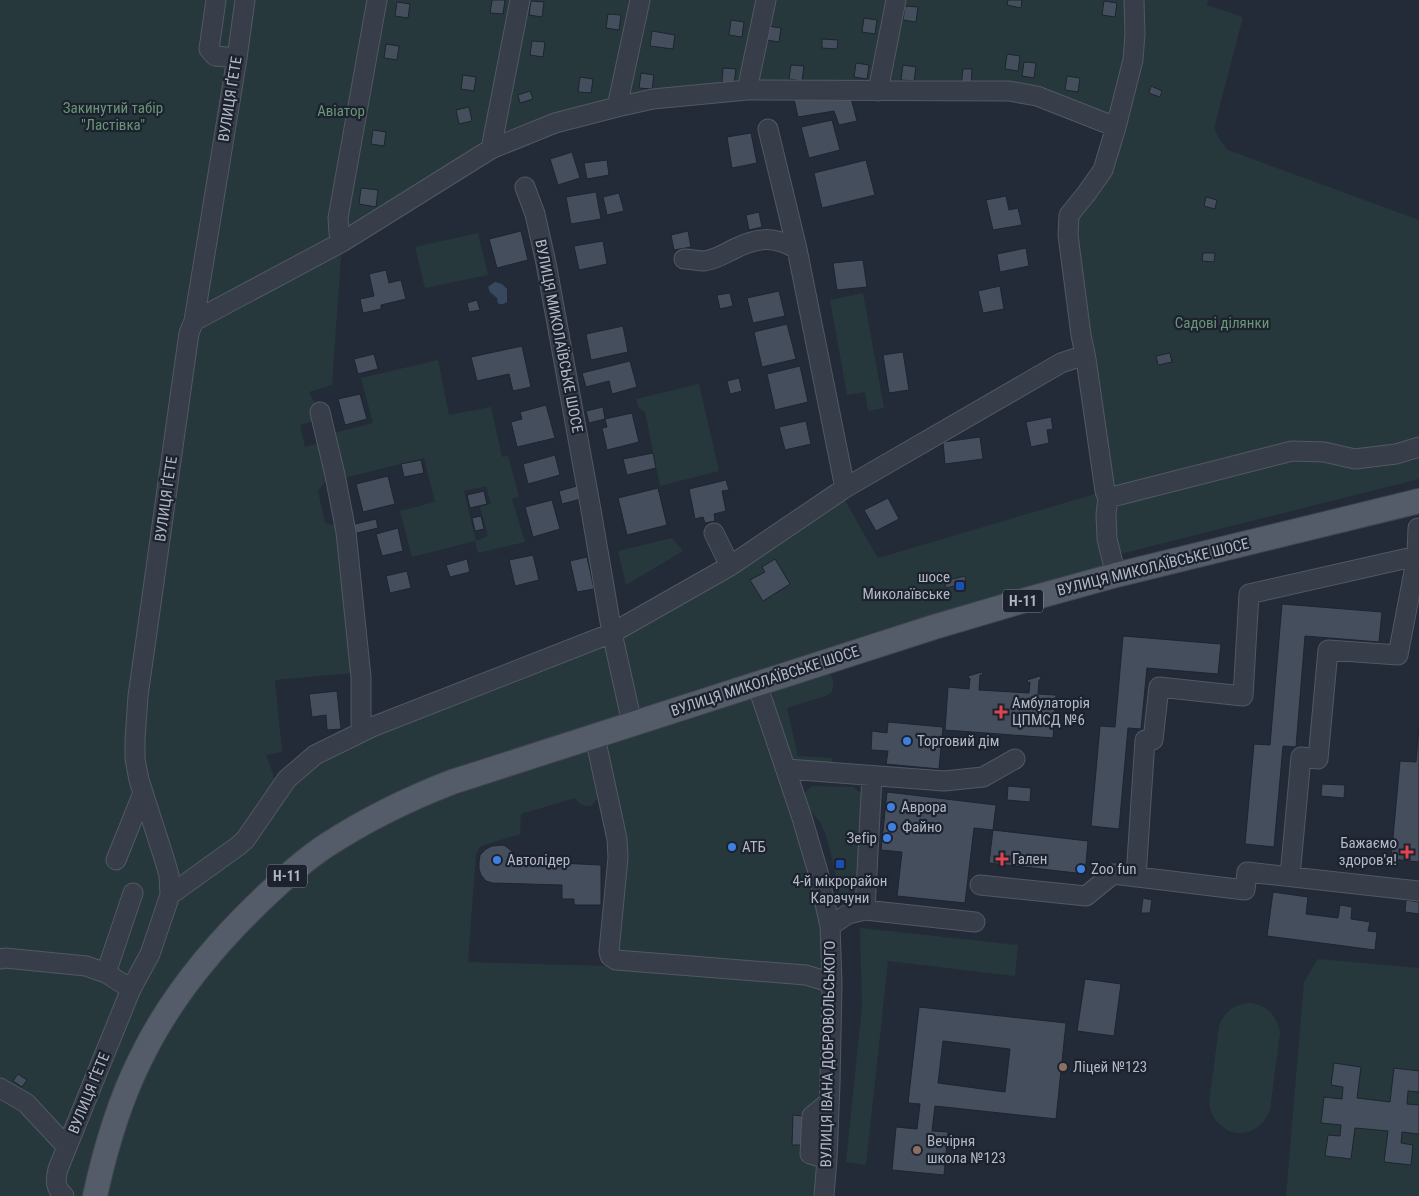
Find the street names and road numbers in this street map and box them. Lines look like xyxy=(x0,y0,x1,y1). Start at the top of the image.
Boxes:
street label: ВУЛИЦЯ ҐЕТЕ xyxy=(214,55,246,143)
street label: ВУЛИЦЯ МИКОЛАЇВСЬКЕ ШОСЕ xyxy=(531,238,587,434)
street label: ВУЛИЦЯ ҐЕТЕ xyxy=(151,455,181,543)
street label: ВУЛИЦЯ МИКОЛАЇВСЬКЕ ШОСЕ xyxy=(1055,534,1251,600)
road number: Н-11 xyxy=(1003,590,1043,612)
street label: ВУЛИЦЯ МИКОЛАЇВСЬКЕ ШОСЕ xyxy=(669,642,861,720)
road number: Н-11 xyxy=(267,864,307,888)
street label: ВУЛИЦЯ ІВАНА ДОБРОВОЛЬСЬКОГО xyxy=(817,941,839,1167)
street label: ВУЛИЦЯ ҐЕТЕ xyxy=(65,1050,113,1136)

